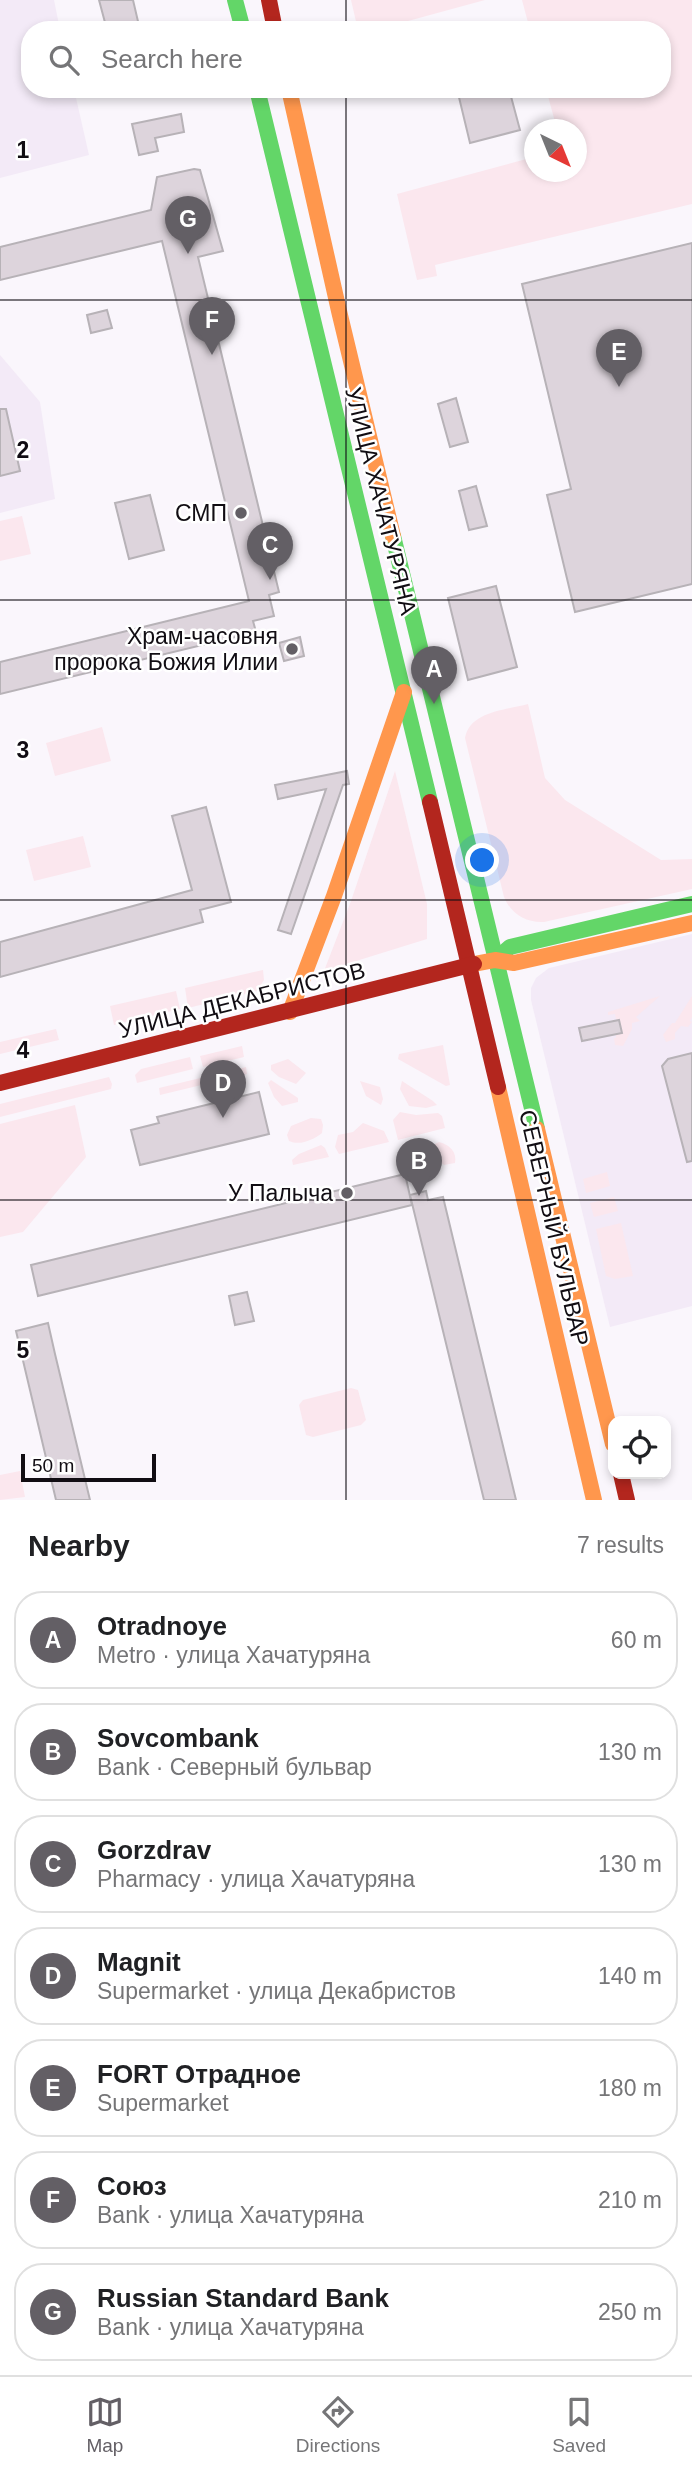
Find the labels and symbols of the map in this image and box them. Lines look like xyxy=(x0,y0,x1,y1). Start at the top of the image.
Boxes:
north arrow xyxy=(524,119,587,182)
text: 1 xyxy=(17,137,30,163)
pin: G xyxy=(165,196,211,254)
pin: F xyxy=(189,297,235,355)
pin: E xyxy=(596,329,642,387)
street label: УЛИЦА ХАЧАТУРЯНА xyxy=(340,384,422,618)
text: 2 xyxy=(17,437,29,463)
place label: СМП xyxy=(175,500,227,526)
marker: СМП xyxy=(233,505,249,521)
pin: C xyxy=(247,522,293,580)
place label: Храм-часовня пророка Божия Илии xyxy=(54,623,278,675)
marker: Храм-часовня пророка Божия Илии xyxy=(284,641,300,657)
pin: A xyxy=(411,646,457,704)
text: 3 xyxy=(17,737,29,763)
your location xyxy=(465,843,499,877)
street label: УЛИЦА ДЕКАБРИСТОВ xyxy=(116,957,368,1043)
text: 4 xyxy=(17,1037,30,1063)
pin: D xyxy=(200,1060,246,1118)
street label: СЕВЕРНЫЙ БУЛЬВАР xyxy=(514,1107,595,1349)
pin: B xyxy=(396,1138,442,1196)
place label: У Палыча xyxy=(228,1180,333,1206)
marker: У Палыча xyxy=(339,1185,355,1201)
text: 5 xyxy=(17,1337,30,1363)
scale bar xyxy=(21,1451,156,1483)

